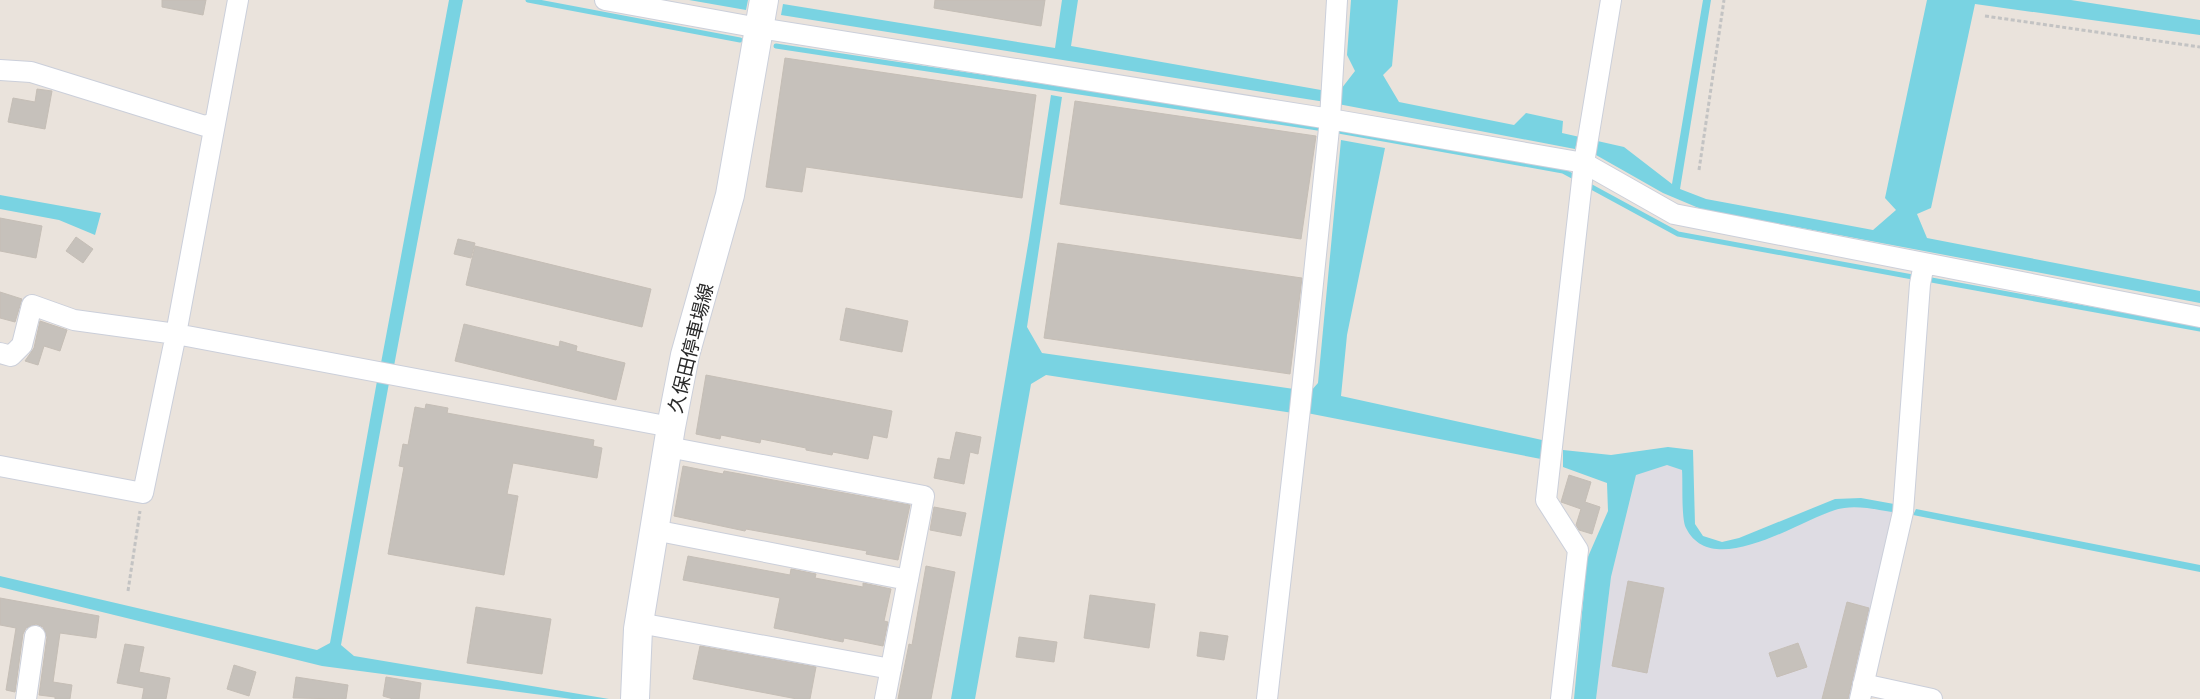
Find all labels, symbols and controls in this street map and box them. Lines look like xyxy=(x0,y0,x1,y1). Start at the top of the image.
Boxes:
street label: 久保田停車場線 xyxy=(663,281,717,415)

